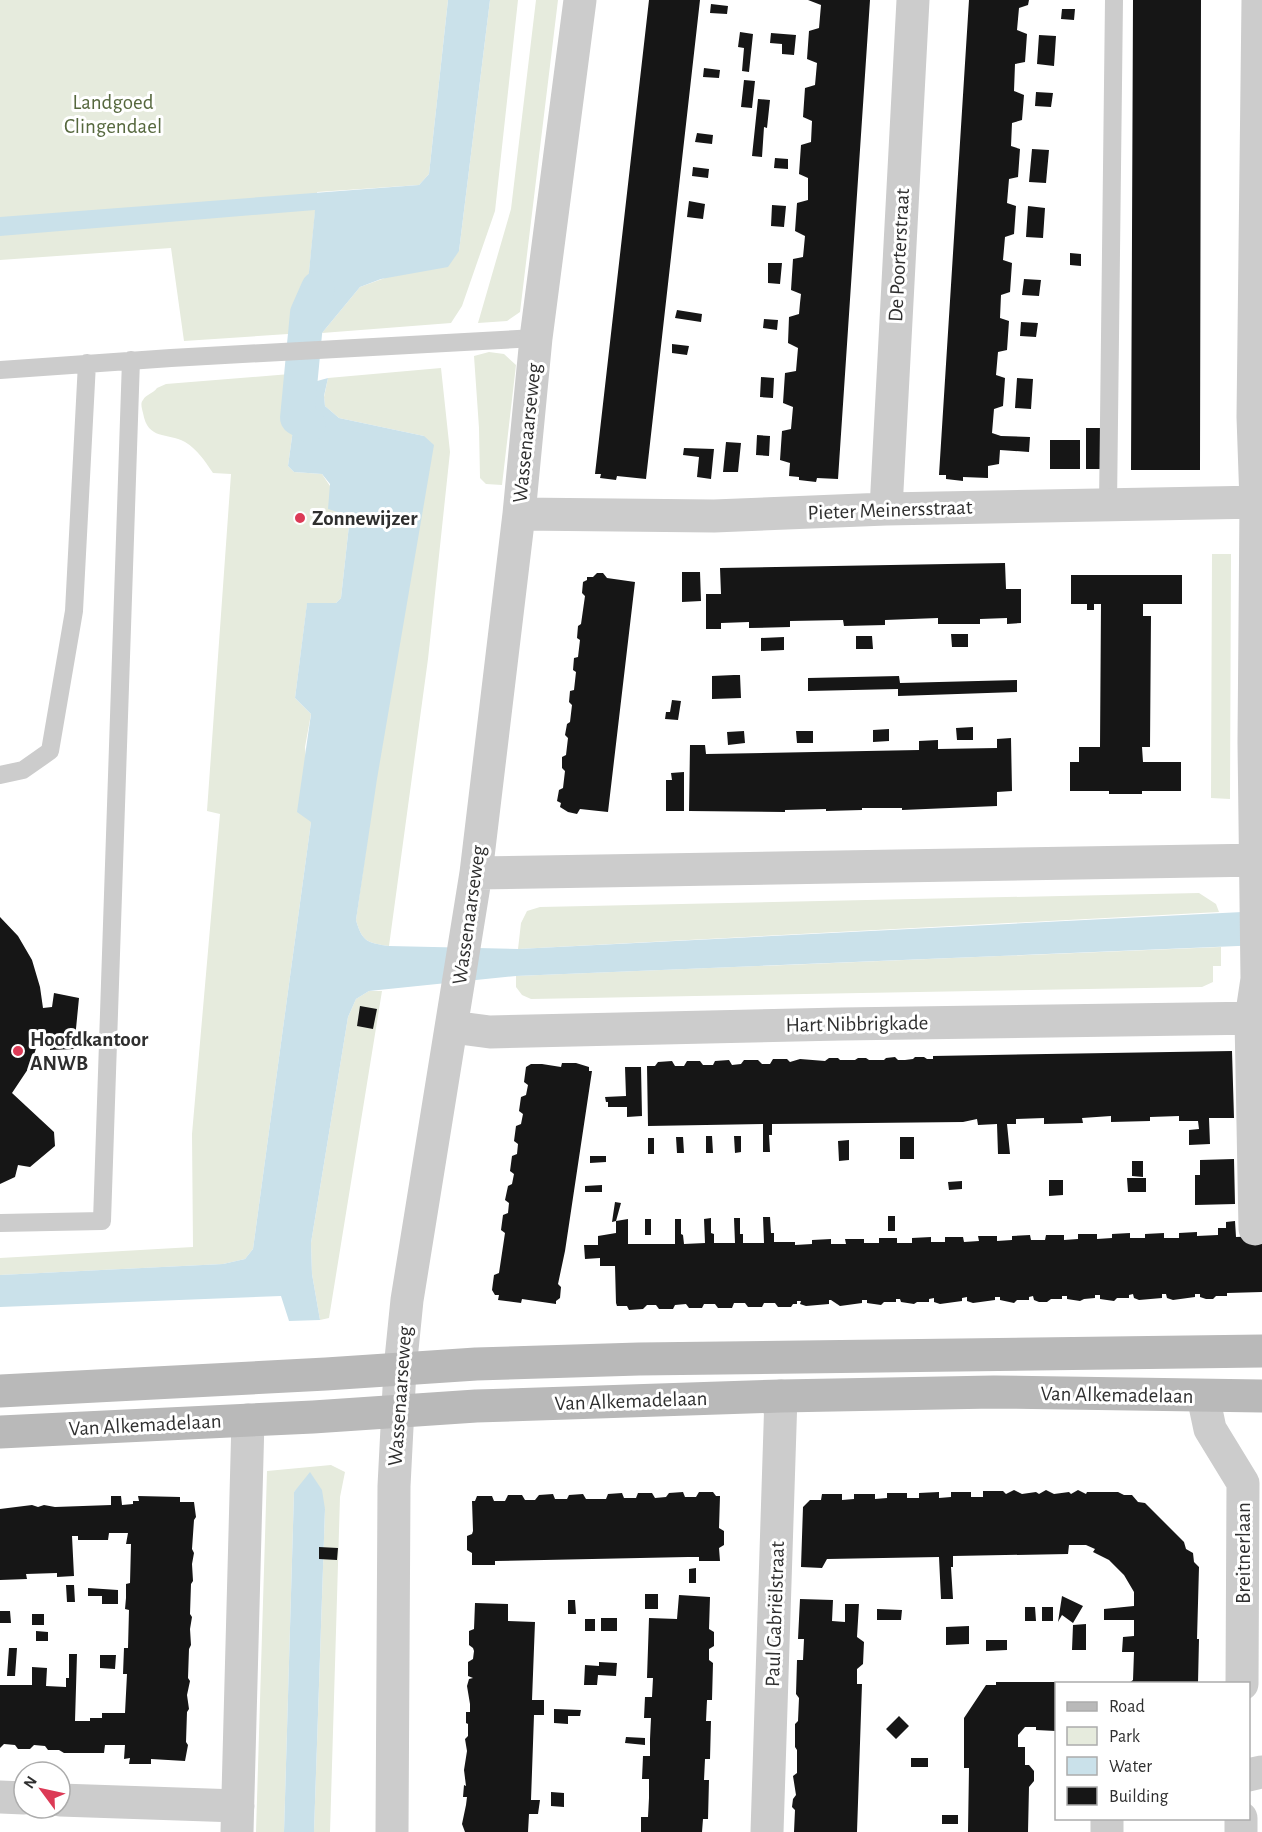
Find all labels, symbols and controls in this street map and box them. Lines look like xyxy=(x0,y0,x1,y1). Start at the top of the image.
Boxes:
park label: Landgoed Clingendael xyxy=(64,92,162,137)
street label: De Poorterstraat xyxy=(885,187,913,322)
street label: Wassenaarseweg xyxy=(509,361,545,504)
street label: Pieter Meinersstraat xyxy=(807,497,973,523)
place label: Zonnewijzer xyxy=(312,508,418,529)
marker: Zonnewijzer xyxy=(293,511,307,525)
street label: Wassenaarseweg xyxy=(449,843,489,986)
street label: Hart Nibbrigkade xyxy=(785,1012,929,1036)
place label: Hoofdkantoor ANWB xyxy=(30,1029,149,1074)
marker: Hoofdkantoor ANWB xyxy=(11,1044,25,1058)
street label: Wassenaarseweg xyxy=(385,1324,415,1467)
street label: Van Alkemadelaan xyxy=(1040,1383,1194,1407)
street label: Van Alkemadelaan xyxy=(554,1388,708,1414)
street label: Van Alkemadelaan xyxy=(68,1411,222,1439)
street label: Breitnerlaan xyxy=(1233,1502,1254,1604)
street label: Paul Gabriëlstraat xyxy=(762,1540,788,1687)
legend xyxy=(1055,1682,1250,1820)
text: Road xyxy=(1109,1698,1145,1716)
text: Park xyxy=(1109,1728,1141,1746)
text: Water xyxy=(1109,1758,1152,1776)
north arrow xyxy=(12,1760,72,1820)
text: N xyxy=(21,1773,40,1791)
text: Building xyxy=(1109,1788,1169,1806)

